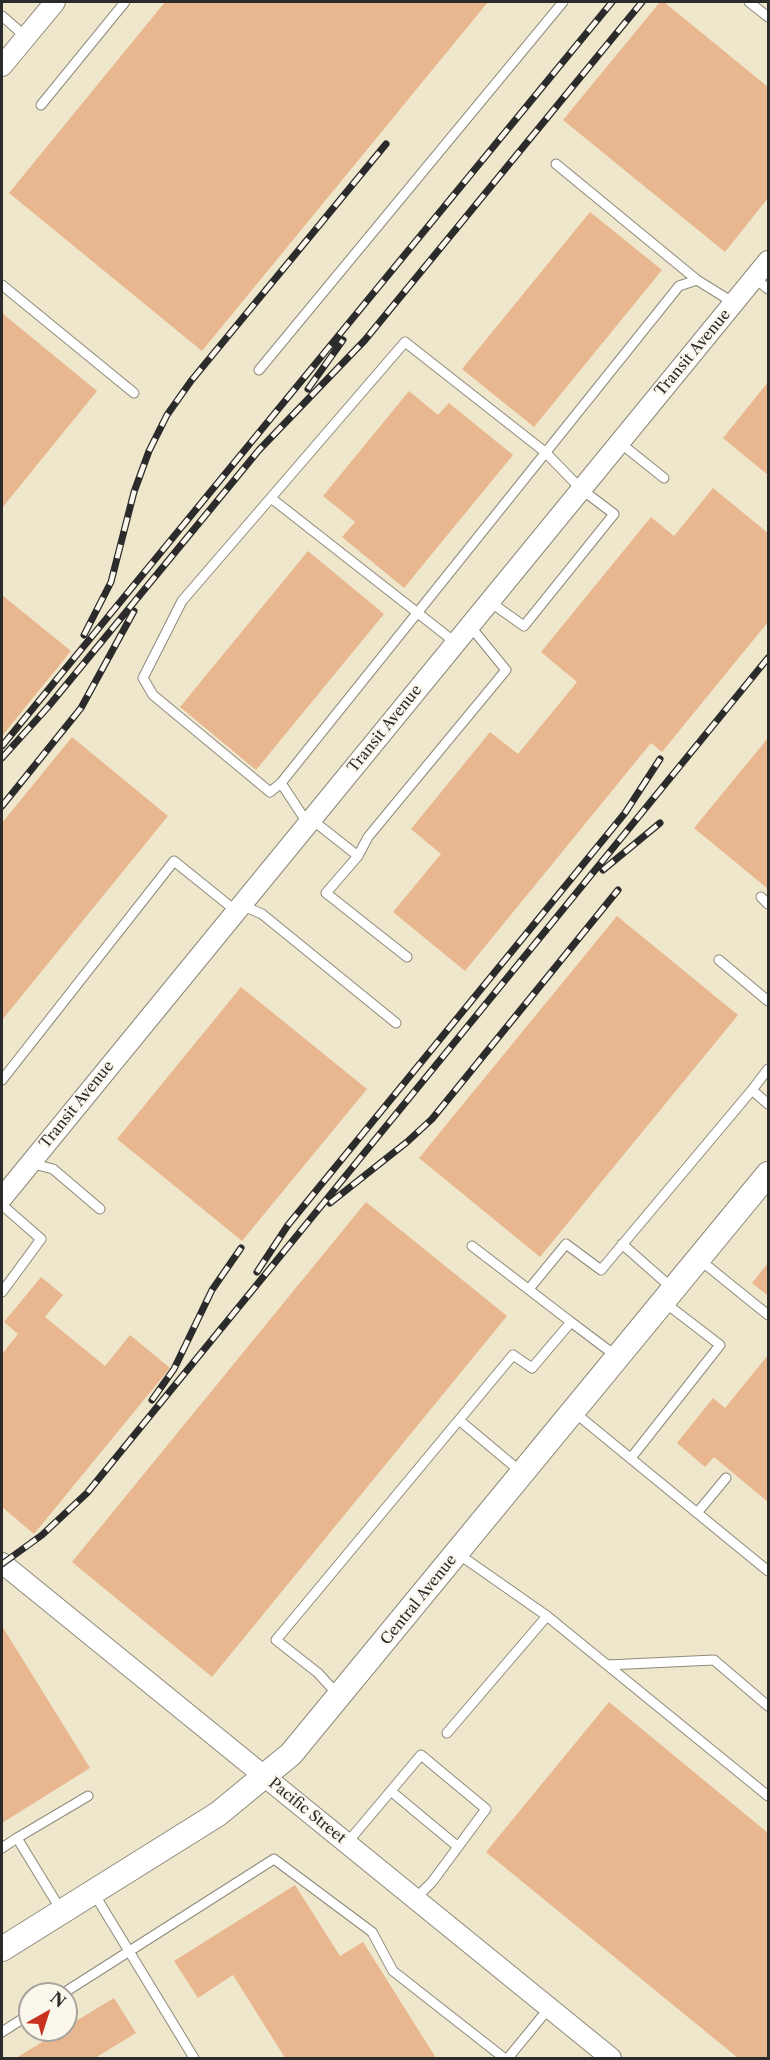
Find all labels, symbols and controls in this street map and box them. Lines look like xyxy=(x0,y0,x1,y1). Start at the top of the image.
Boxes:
street label: Transit Avenue xyxy=(652,306,734,400)
street label: Transit Avenue xyxy=(344,682,426,776)
street label: Transit Avenue xyxy=(36,1058,118,1152)
street label: Central Avenue xyxy=(377,1551,461,1649)
street label: Pacific Street xyxy=(265,1774,349,1848)
north arrow xyxy=(18,1982,78,2042)
text: N xyxy=(46,1987,70,2012)

